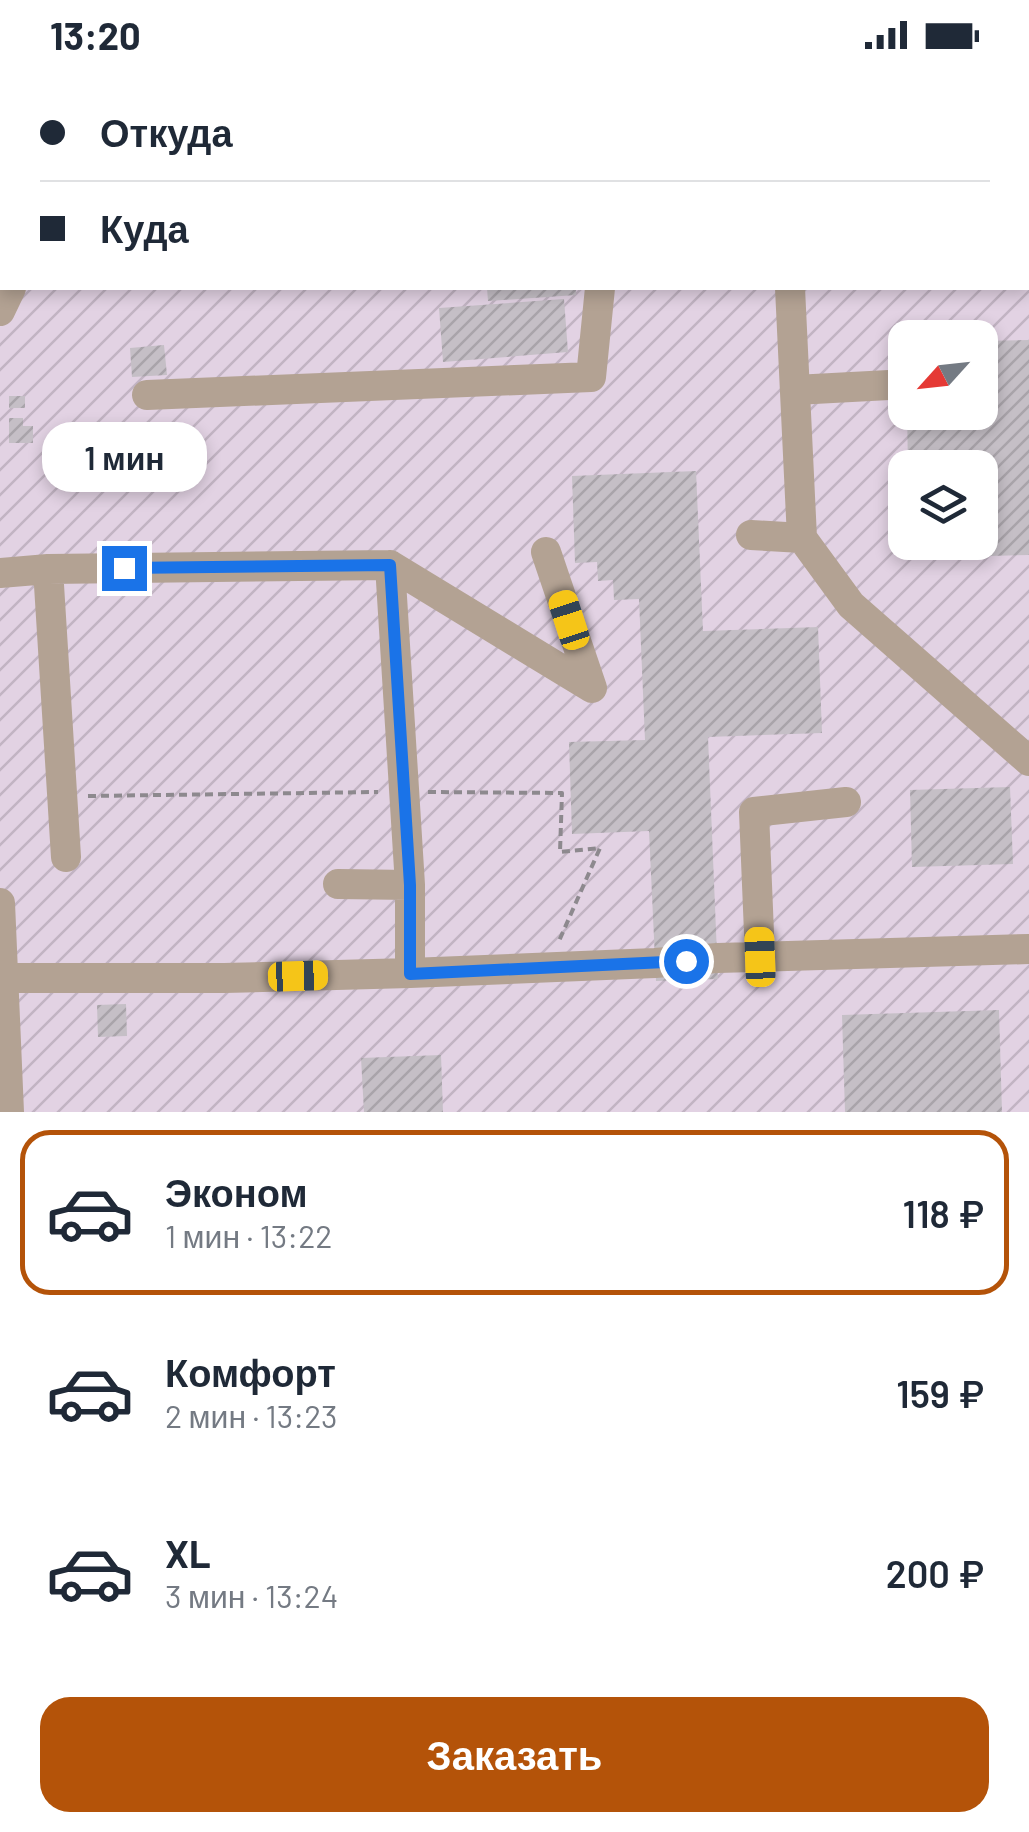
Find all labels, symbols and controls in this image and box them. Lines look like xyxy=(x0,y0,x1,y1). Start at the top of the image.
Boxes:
text: 13:20 xyxy=(50,12,141,58)
text: Откуда xyxy=(100,109,233,155)
text: Куда xyxy=(100,205,189,251)
north arrow xyxy=(888,320,998,430)
map controls xyxy=(888,320,998,560)
callout: 1 мин xyxy=(42,423,206,493)
text: 1 мин xyxy=(84,438,165,476)
button: layers xyxy=(888,450,998,560)
route end xyxy=(102,546,147,591)
car xyxy=(545,587,593,653)
car xyxy=(744,926,776,988)
route start xyxy=(664,939,709,984)
car xyxy=(267,960,329,992)
icon: car xyxy=(45,1168,135,1258)
text: Эконом xyxy=(165,1169,308,1215)
text: 118 ₽ xyxy=(902,1190,984,1236)
text: 1 мин · 13:22 xyxy=(165,1216,333,1254)
icon: car xyxy=(45,1348,135,1438)
text: Комфорт xyxy=(165,1349,336,1395)
text: 159 ₽ xyxy=(896,1370,984,1416)
text: 2 мин · 13:23 xyxy=(165,1396,338,1434)
icon: car xyxy=(45,1528,135,1618)
text: XL xyxy=(165,1530,211,1576)
text: 200 ₽ xyxy=(886,1550,984,1596)
text: 3 мин · 13:24 xyxy=(165,1576,338,1614)
button: Заказать xyxy=(40,1697,989,1812)

